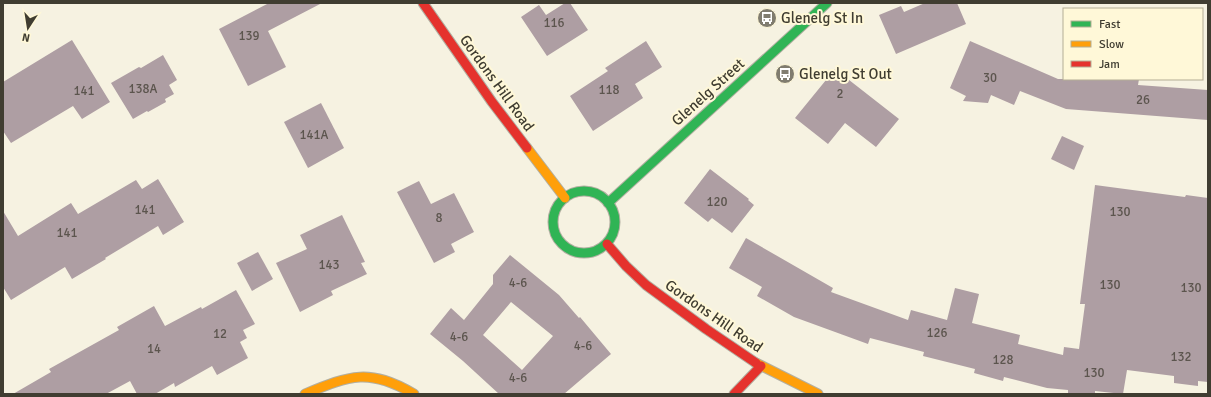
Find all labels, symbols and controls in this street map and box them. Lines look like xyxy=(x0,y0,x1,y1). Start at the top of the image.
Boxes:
bus stop icon: Glenelg St In xyxy=(756,7,778,29)
north arrow xyxy=(8,8,48,48)
legend xyxy=(1063,8,1203,80)
place label: Glenelg St In xyxy=(781,9,863,27)
house number: 116 xyxy=(543,15,565,31)
text: Fast xyxy=(1099,17,1120,32)
house number: 139 xyxy=(238,28,260,44)
text: N xyxy=(21,30,31,44)
street label: Gordons Hill Road xyxy=(456,31,538,135)
text: Slow xyxy=(1099,37,1124,52)
street label: Glenelg Street xyxy=(668,55,748,129)
text: Jam xyxy=(1099,57,1120,72)
bus stop icon: Glenelg St Out xyxy=(774,63,796,85)
place label: Glenelg St Out xyxy=(799,65,892,83)
house number: 30 xyxy=(983,70,997,86)
house number: 138A xyxy=(128,81,158,97)
house number: 118 xyxy=(598,82,620,98)
house number: 141 xyxy=(73,83,95,99)
house number: 2 xyxy=(836,86,844,102)
house number: 26 xyxy=(1136,92,1150,108)
house number: 141A xyxy=(299,127,329,143)
house number: 120 xyxy=(706,194,728,210)
house number: 141 xyxy=(134,202,156,218)
house number: 130 xyxy=(1109,204,1131,220)
house number: 8 xyxy=(435,210,443,226)
house number: 141 xyxy=(56,225,78,241)
house number: 143 xyxy=(318,257,340,273)
house number: 4-6 xyxy=(509,275,527,291)
street label: Gordons Hill Road xyxy=(662,276,766,356)
house number: 130 xyxy=(1099,277,1121,293)
house number: 130 xyxy=(1180,280,1202,296)
house number: 126 xyxy=(926,325,948,341)
house number: 12 xyxy=(213,326,227,342)
house number: 4-6 xyxy=(450,329,468,345)
house number: 4-6 xyxy=(574,338,592,354)
house number: 14 xyxy=(147,341,161,357)
house number: 132 xyxy=(1170,349,1192,365)
house number: 128 xyxy=(992,352,1014,368)
house number: 130 xyxy=(1083,365,1105,381)
house number: 4-6 xyxy=(509,370,527,386)

